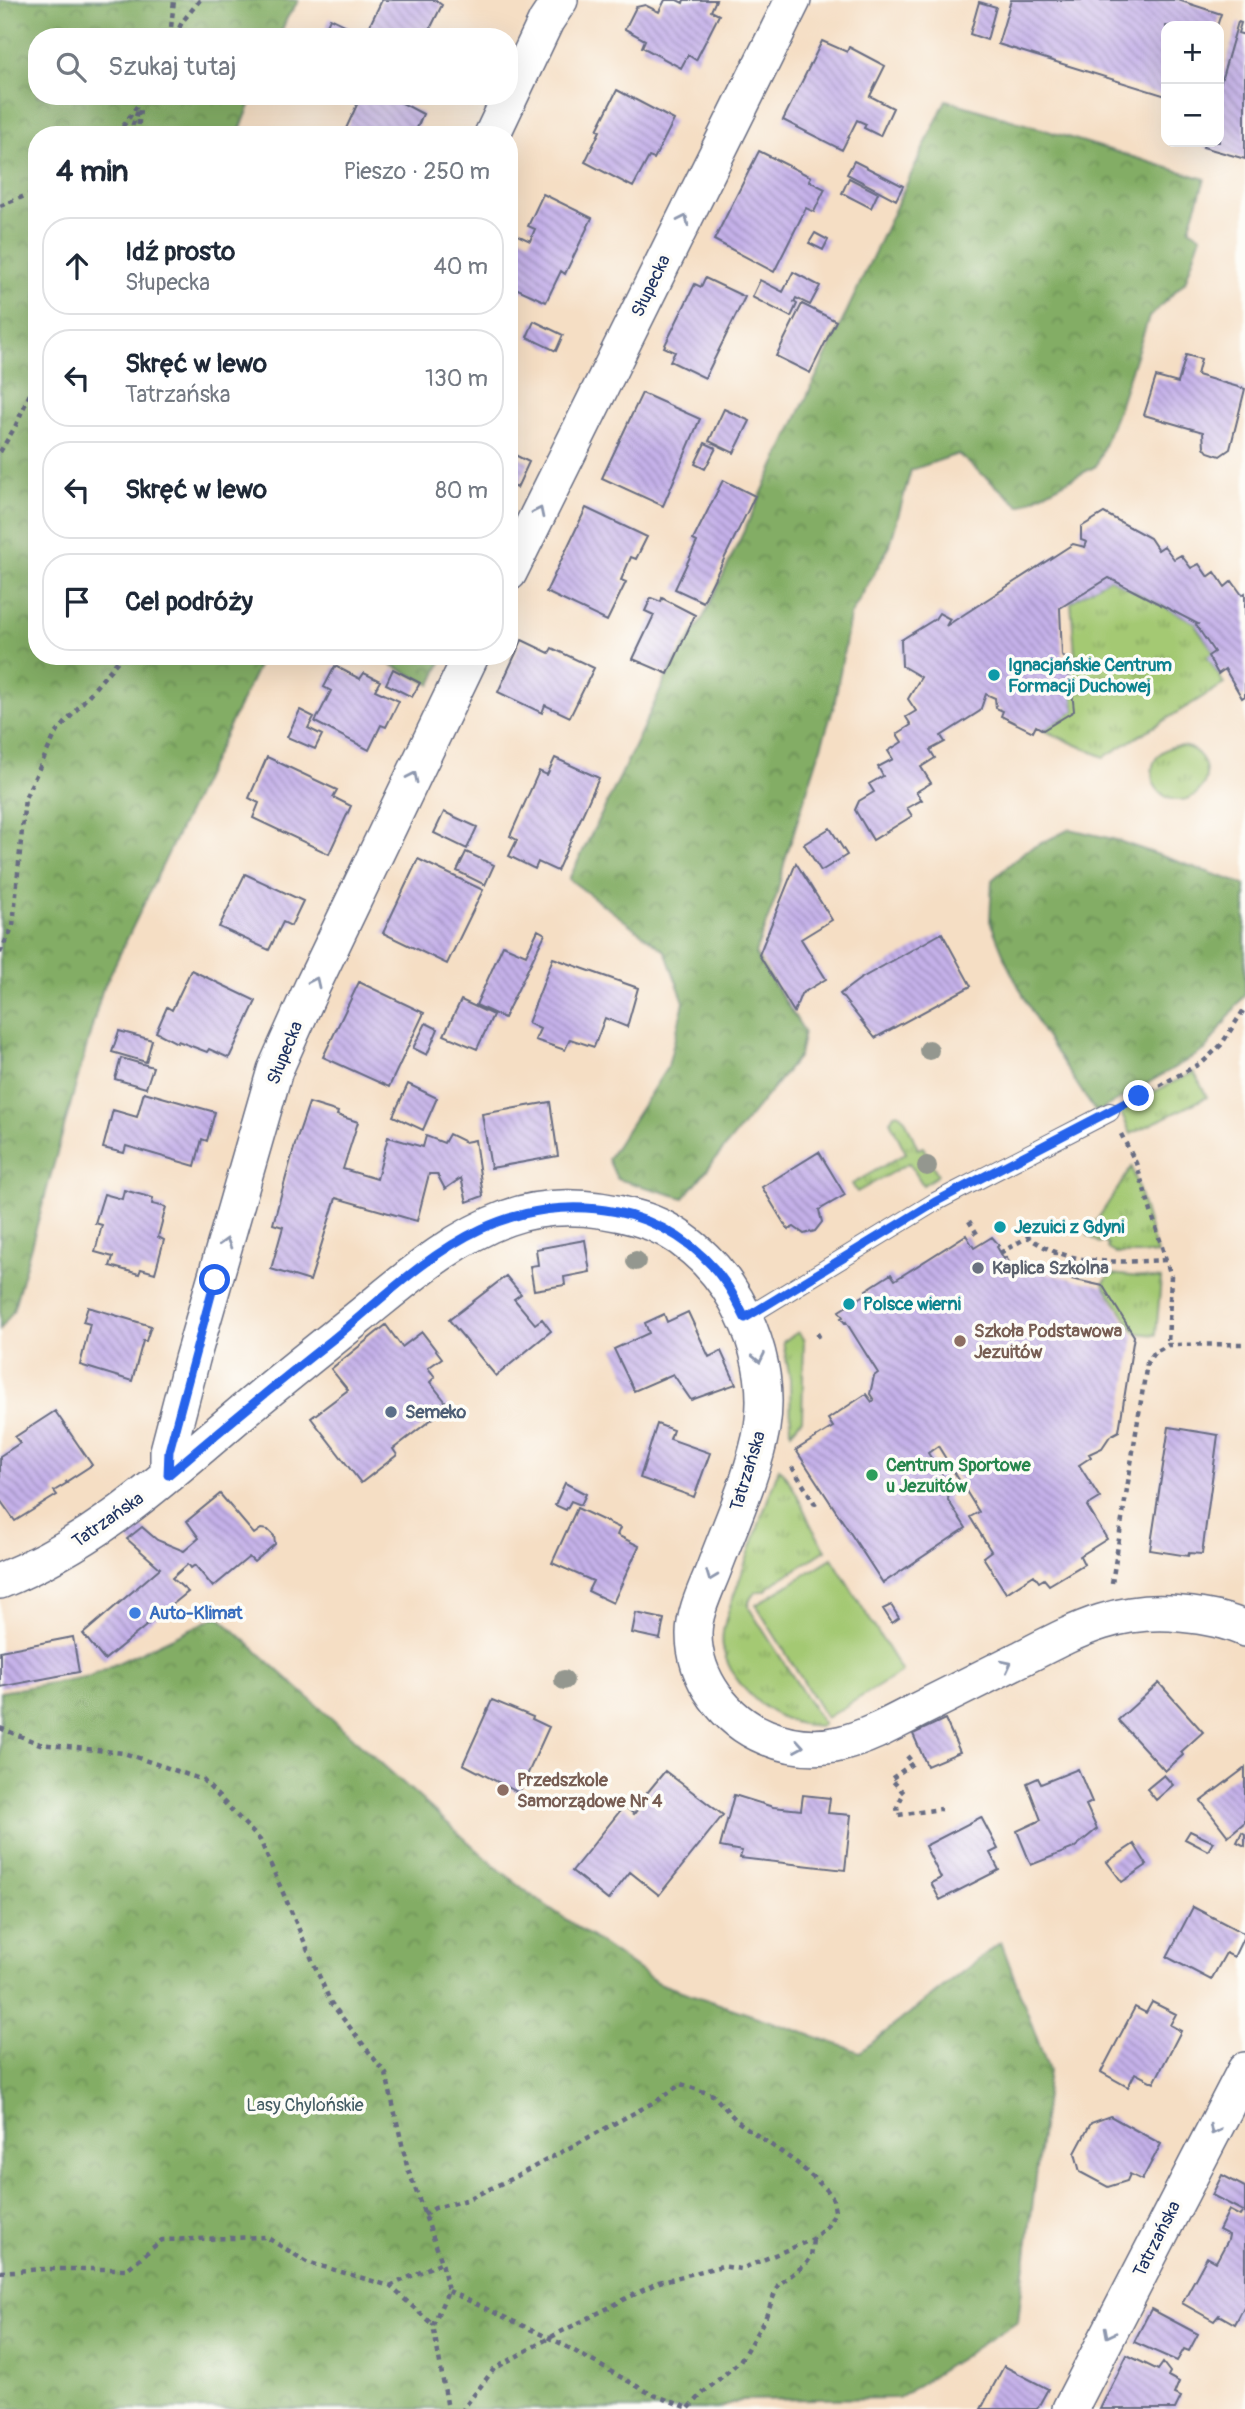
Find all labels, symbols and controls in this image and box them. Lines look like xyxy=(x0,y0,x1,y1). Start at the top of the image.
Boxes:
map controls xyxy=(1161,21,1224,147)
button: + xyxy=(1161,21,1224,84)
search box xyxy=(28,28,518,105)
icon: search xyxy=(52,48,90,86)
text: Szukaj tutaj xyxy=(108,51,236,83)
button: − xyxy=(1161,84,1224,147)
text: 4 min xyxy=(56,153,129,190)
text: Pieszo · 250 m xyxy=(343,157,490,186)
one-way arrow xyxy=(675,215,689,227)
text: Idź prosto xyxy=(125,236,235,268)
icon: ahead xyxy=(58,247,96,285)
street label: Słupecka xyxy=(626,251,676,321)
text: 40 m xyxy=(434,252,488,281)
text: Słupecka xyxy=(125,268,210,297)
text: Skręć w lewo xyxy=(125,348,267,380)
icon: left xyxy=(58,359,96,397)
text: 130 m xyxy=(425,364,488,393)
text: Tatrzańska xyxy=(125,380,230,409)
icon: left xyxy=(58,471,96,509)
text: Skręć w lewo xyxy=(125,474,267,506)
text: 80 m xyxy=(435,476,488,505)
one-way arrow xyxy=(531,507,545,519)
icon: arrive xyxy=(58,583,96,621)
text: Cel podróży xyxy=(125,586,253,618)
place label: Ignacjańskie Centrum Formacji Duchowej xyxy=(1008,654,1172,698)
marker: Ignacjańskie Centrum Formacji Duchowej xyxy=(986,667,1002,683)
one-way arrow xyxy=(405,772,419,784)
one-way arrow xyxy=(307,977,321,989)
street label: Słupecka xyxy=(262,1018,308,1088)
route end xyxy=(1123,1080,1154,1111)
place label: Jezuici z Gdyni xyxy=(1014,1216,1124,1239)
marker: Jezuici z Gdyni xyxy=(992,1219,1008,1235)
one-way arrow xyxy=(217,1237,232,1249)
place label: Kaplica Szkolna xyxy=(992,1257,1109,1280)
marker: Kaplica Szkolna xyxy=(970,1260,986,1276)
route start xyxy=(199,1264,230,1295)
place label: Polsce wierni xyxy=(863,1293,961,1316)
marker: Polsce wierni xyxy=(841,1296,857,1312)
place label: Szkoła Podstawowa Jezuitów xyxy=(974,1320,1123,1364)
marker: Szkoła Podstawowa Jezuitów xyxy=(952,1333,968,1349)
one-way arrow xyxy=(751,1352,766,1364)
place label: Semeko xyxy=(405,1401,467,1424)
marker: Semeko xyxy=(383,1404,399,1420)
street label: Tatrzańska xyxy=(725,1428,771,1514)
place label: Centrum Sportowe u Jezuitów xyxy=(886,1454,1032,1498)
marker: Centrum Sportowe u Jezuitów xyxy=(864,1467,880,1483)
street label: Tatrzańska xyxy=(68,1487,148,1553)
one-way arrow xyxy=(705,1569,719,1581)
place label: Auto-Klimat xyxy=(149,1602,243,1625)
marker: Auto-Klimat xyxy=(127,1605,143,1621)
one-way arrow xyxy=(1000,1660,1013,1674)
one-way arrow xyxy=(793,1738,805,1753)
place label: Przedszkole Samorządowe Nr 4 xyxy=(517,1769,663,1813)
marker: Przedszkole Samorządowe Nr 4 xyxy=(495,1782,511,1798)
park label: Lasy Chylońskie xyxy=(246,2094,364,2117)
one-way arrow xyxy=(1208,2123,1222,2136)
street label: Tatrzańska xyxy=(1128,2197,1186,2281)
one-way arrow xyxy=(1104,2325,1118,2338)

